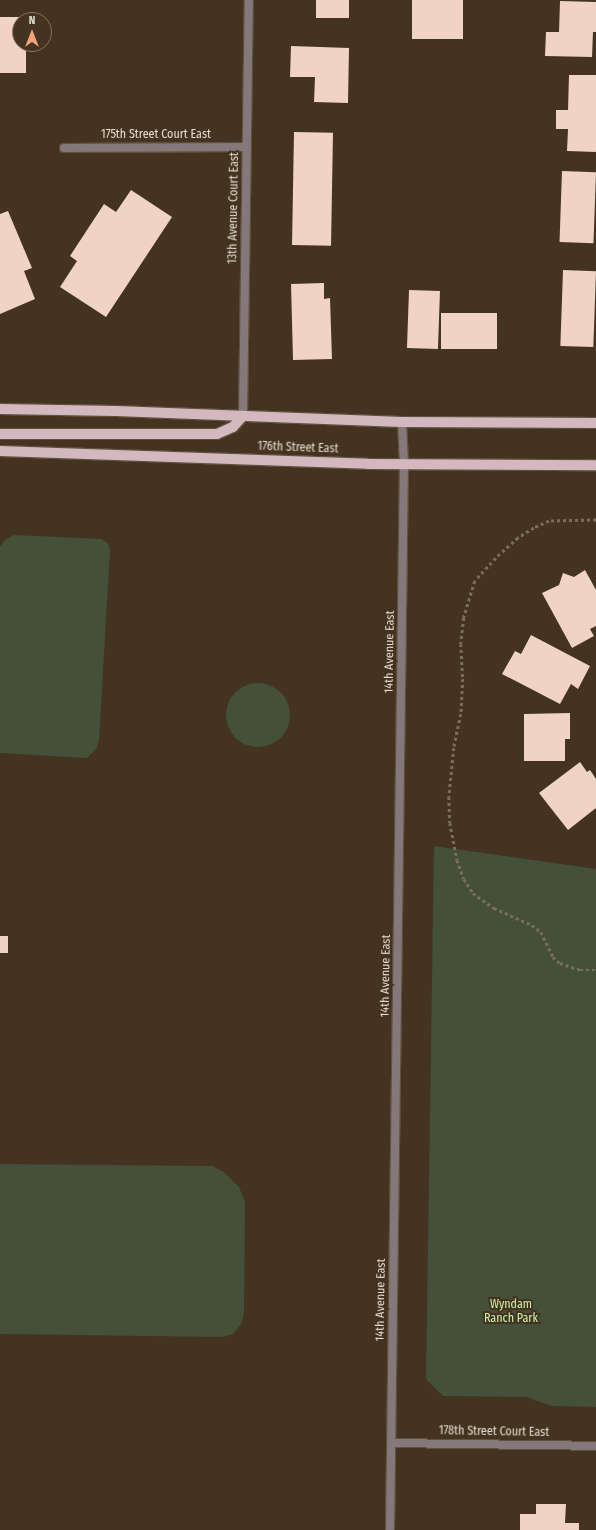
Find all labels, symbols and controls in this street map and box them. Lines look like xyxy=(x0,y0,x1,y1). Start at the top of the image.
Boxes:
north arrow xyxy=(12,12,52,52)
text: N xyxy=(29,14,35,27)
street label: 175th Street Court East xyxy=(101,128,211,142)
street label: 13th Avenue Court East xyxy=(226,152,242,264)
street label: 176th Street East xyxy=(257,439,339,457)
street label: 14th Avenue East xyxy=(382,610,398,694)
street label: 14th Avenue East xyxy=(378,934,394,1018)
street label: 14th Avenue East xyxy=(373,1258,389,1342)
park label: Wyndam Ranch Park xyxy=(484,1298,538,1326)
street label: 178th Street Court East xyxy=(439,1424,549,1440)

